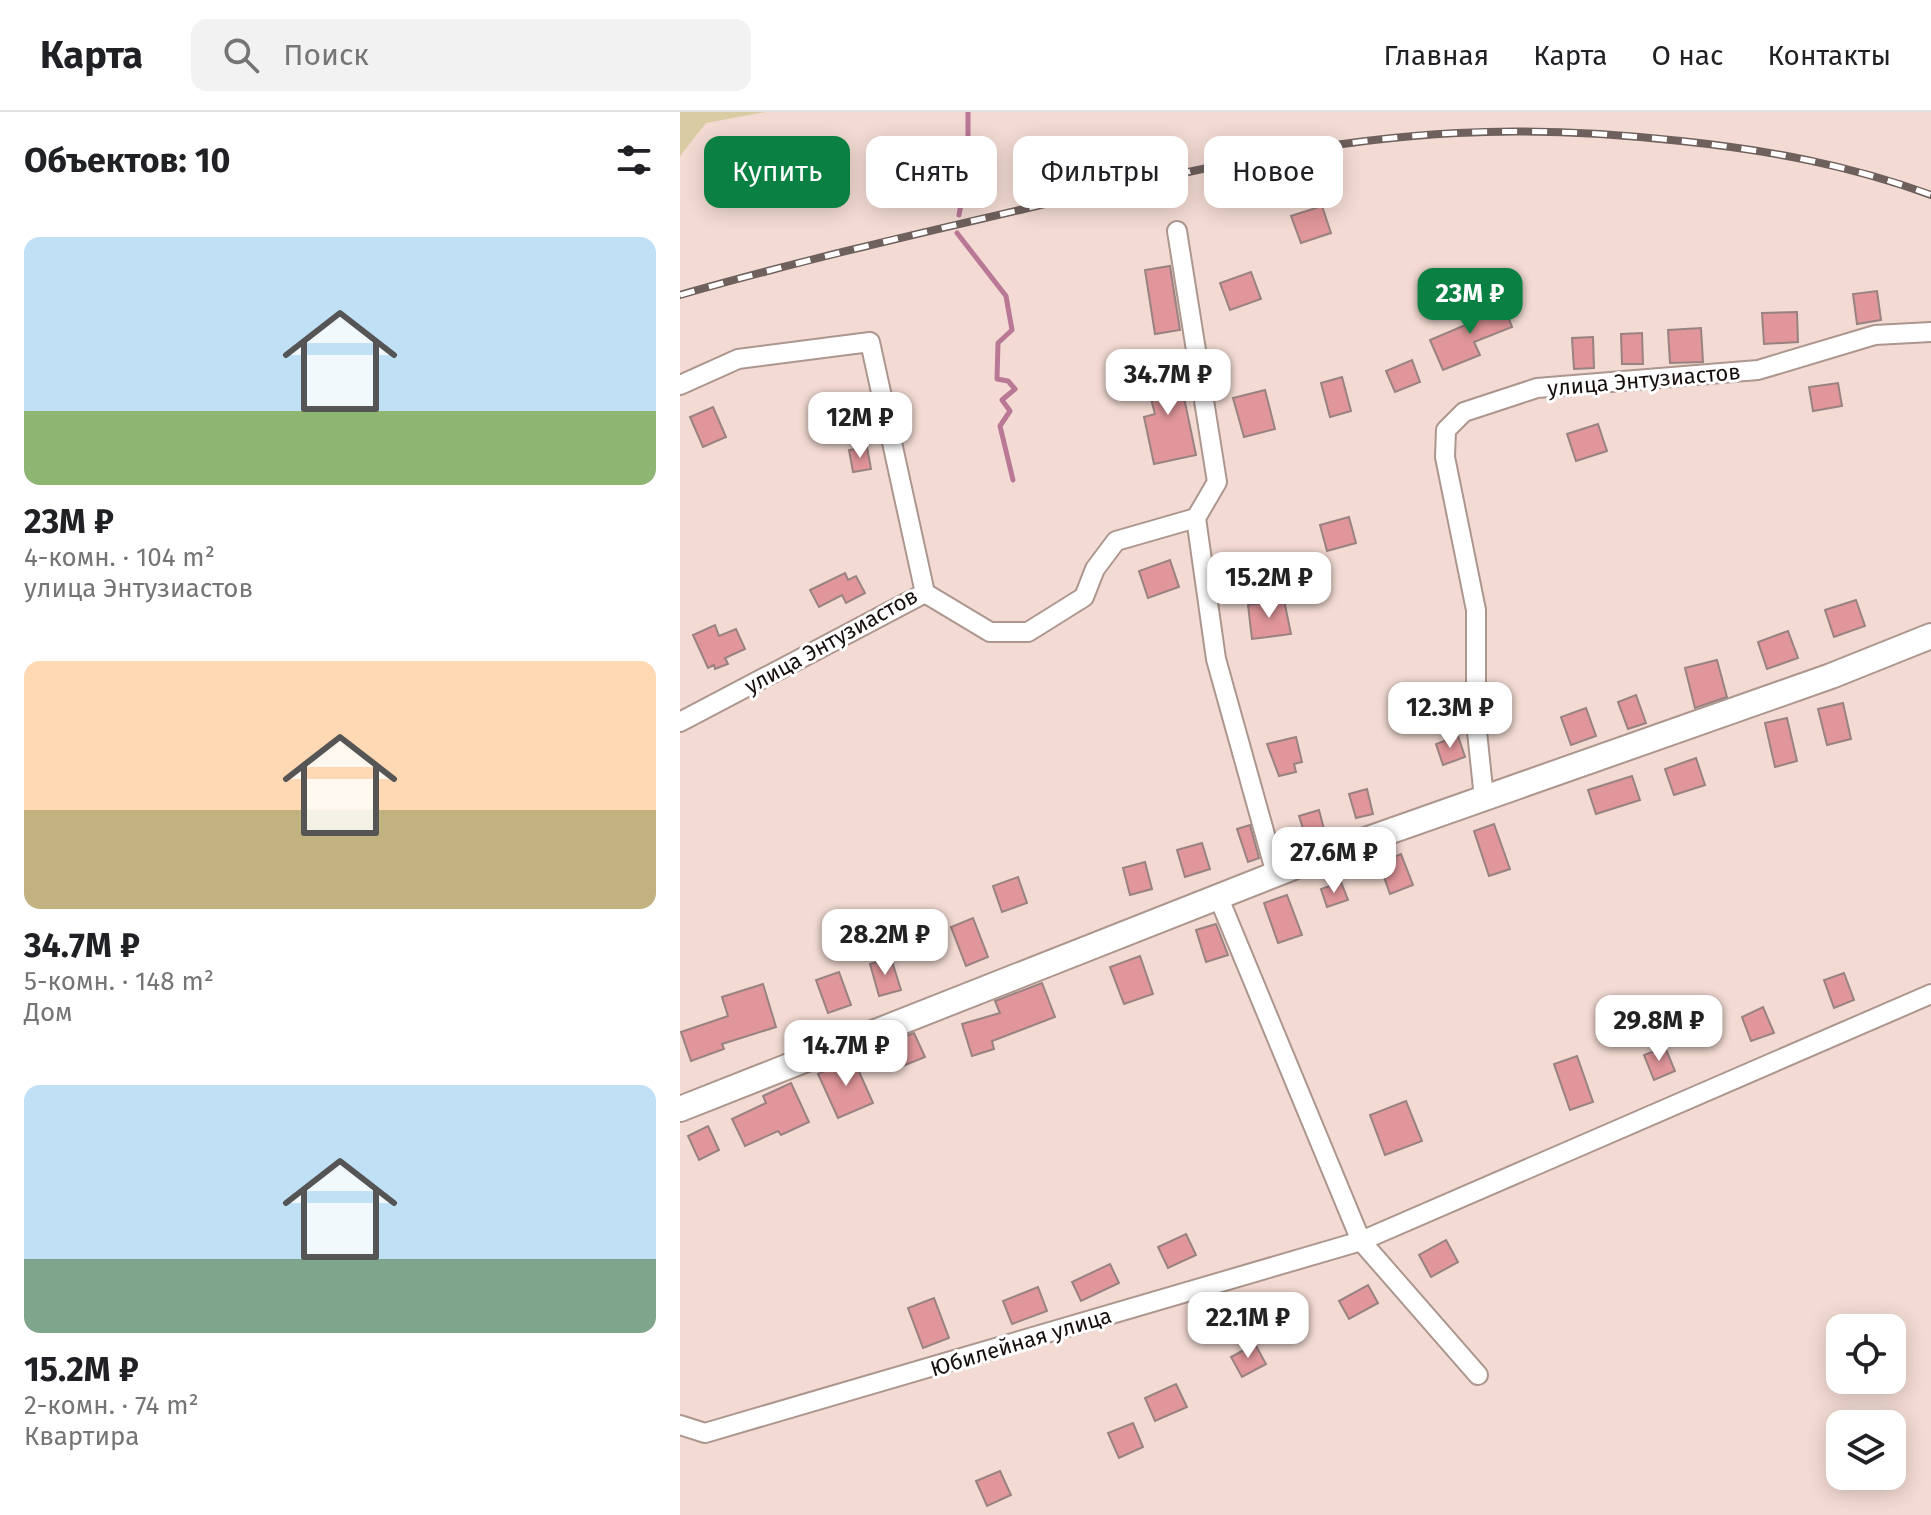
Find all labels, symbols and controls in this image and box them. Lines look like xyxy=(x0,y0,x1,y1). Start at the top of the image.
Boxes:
search box xyxy=(191,19,751,91)
text: Карта xyxy=(40,32,143,78)
icon: search xyxy=(219,33,263,77)
text: Поиск xyxy=(283,37,369,73)
text: Главная xyxy=(1383,39,1489,72)
text: Карта xyxy=(1533,39,1607,72)
text: О нас xyxy=(1651,39,1723,72)
text: Контакты xyxy=(1767,39,1891,72)
chip: Купить xyxy=(704,136,850,208)
chip: Снять xyxy=(866,136,997,208)
chip: Фильтры xyxy=(1013,136,1188,208)
chip: Новое xyxy=(1204,136,1343,208)
icon: filters xyxy=(612,138,656,182)
text: Объектов: 10 xyxy=(24,140,230,181)
pin: 23M ₽ xyxy=(1414,268,1526,336)
text: 23M ₽ xyxy=(1436,278,1504,309)
icon: home xyxy=(268,289,412,433)
pin: 34.7M ₽ xyxy=(1094,349,1242,417)
street label: улица Энтузиастов xyxy=(1546,358,1742,402)
text: 34.7M ₽ xyxy=(1124,359,1212,390)
pin: 12M ₽ xyxy=(804,392,916,460)
text: 12M ₽ xyxy=(826,402,894,433)
text: 23M ₽ xyxy=(24,501,114,542)
text: 4-комн. · 104 m² xyxy=(24,542,215,573)
pin: 15.2M ₽ xyxy=(1195,552,1343,620)
text: 15.2M ₽ xyxy=(1225,562,1313,593)
text: улица Энтузиастов xyxy=(24,573,253,604)
street label: улица Энтузиастов xyxy=(740,582,922,700)
pin: 12.3M ₽ xyxy=(1376,682,1524,750)
text: 12.3M ₽ xyxy=(1406,692,1494,723)
icon: home xyxy=(268,713,412,857)
pin: 27.6M ₽ xyxy=(1260,827,1408,895)
text: 27.6M ₽ xyxy=(1290,837,1378,868)
pin: 28.2M ₽ xyxy=(811,909,959,977)
text: 28.2M ₽ xyxy=(840,919,930,950)
text: 34.7M ₽ xyxy=(24,925,140,966)
text: 5-комн. · 148 m² xyxy=(24,966,214,997)
pin: 29.8M ₽ xyxy=(1585,995,1733,1063)
text: Дом xyxy=(24,997,73,1028)
text: 29.8M ₽ xyxy=(1613,1005,1705,1036)
pin: 14.7M ₽ xyxy=(772,1020,920,1088)
text: 14.7M ₽ xyxy=(802,1030,890,1061)
icon: home xyxy=(268,1137,412,1281)
pin: 22.1M ₽ xyxy=(1174,1292,1322,1360)
street label: Юбилейная улица xyxy=(927,1302,1115,1382)
text: 22.1M ₽ xyxy=(1206,1302,1290,1333)
map controls xyxy=(1826,1314,1906,1490)
button: locate xyxy=(1826,1314,1906,1394)
text: 15.2M ₽ xyxy=(24,1349,139,1390)
text: 2-комн. · 74 m² xyxy=(24,1390,199,1421)
button: layers xyxy=(1826,1410,1906,1490)
text: Квартира xyxy=(24,1421,139,1452)

